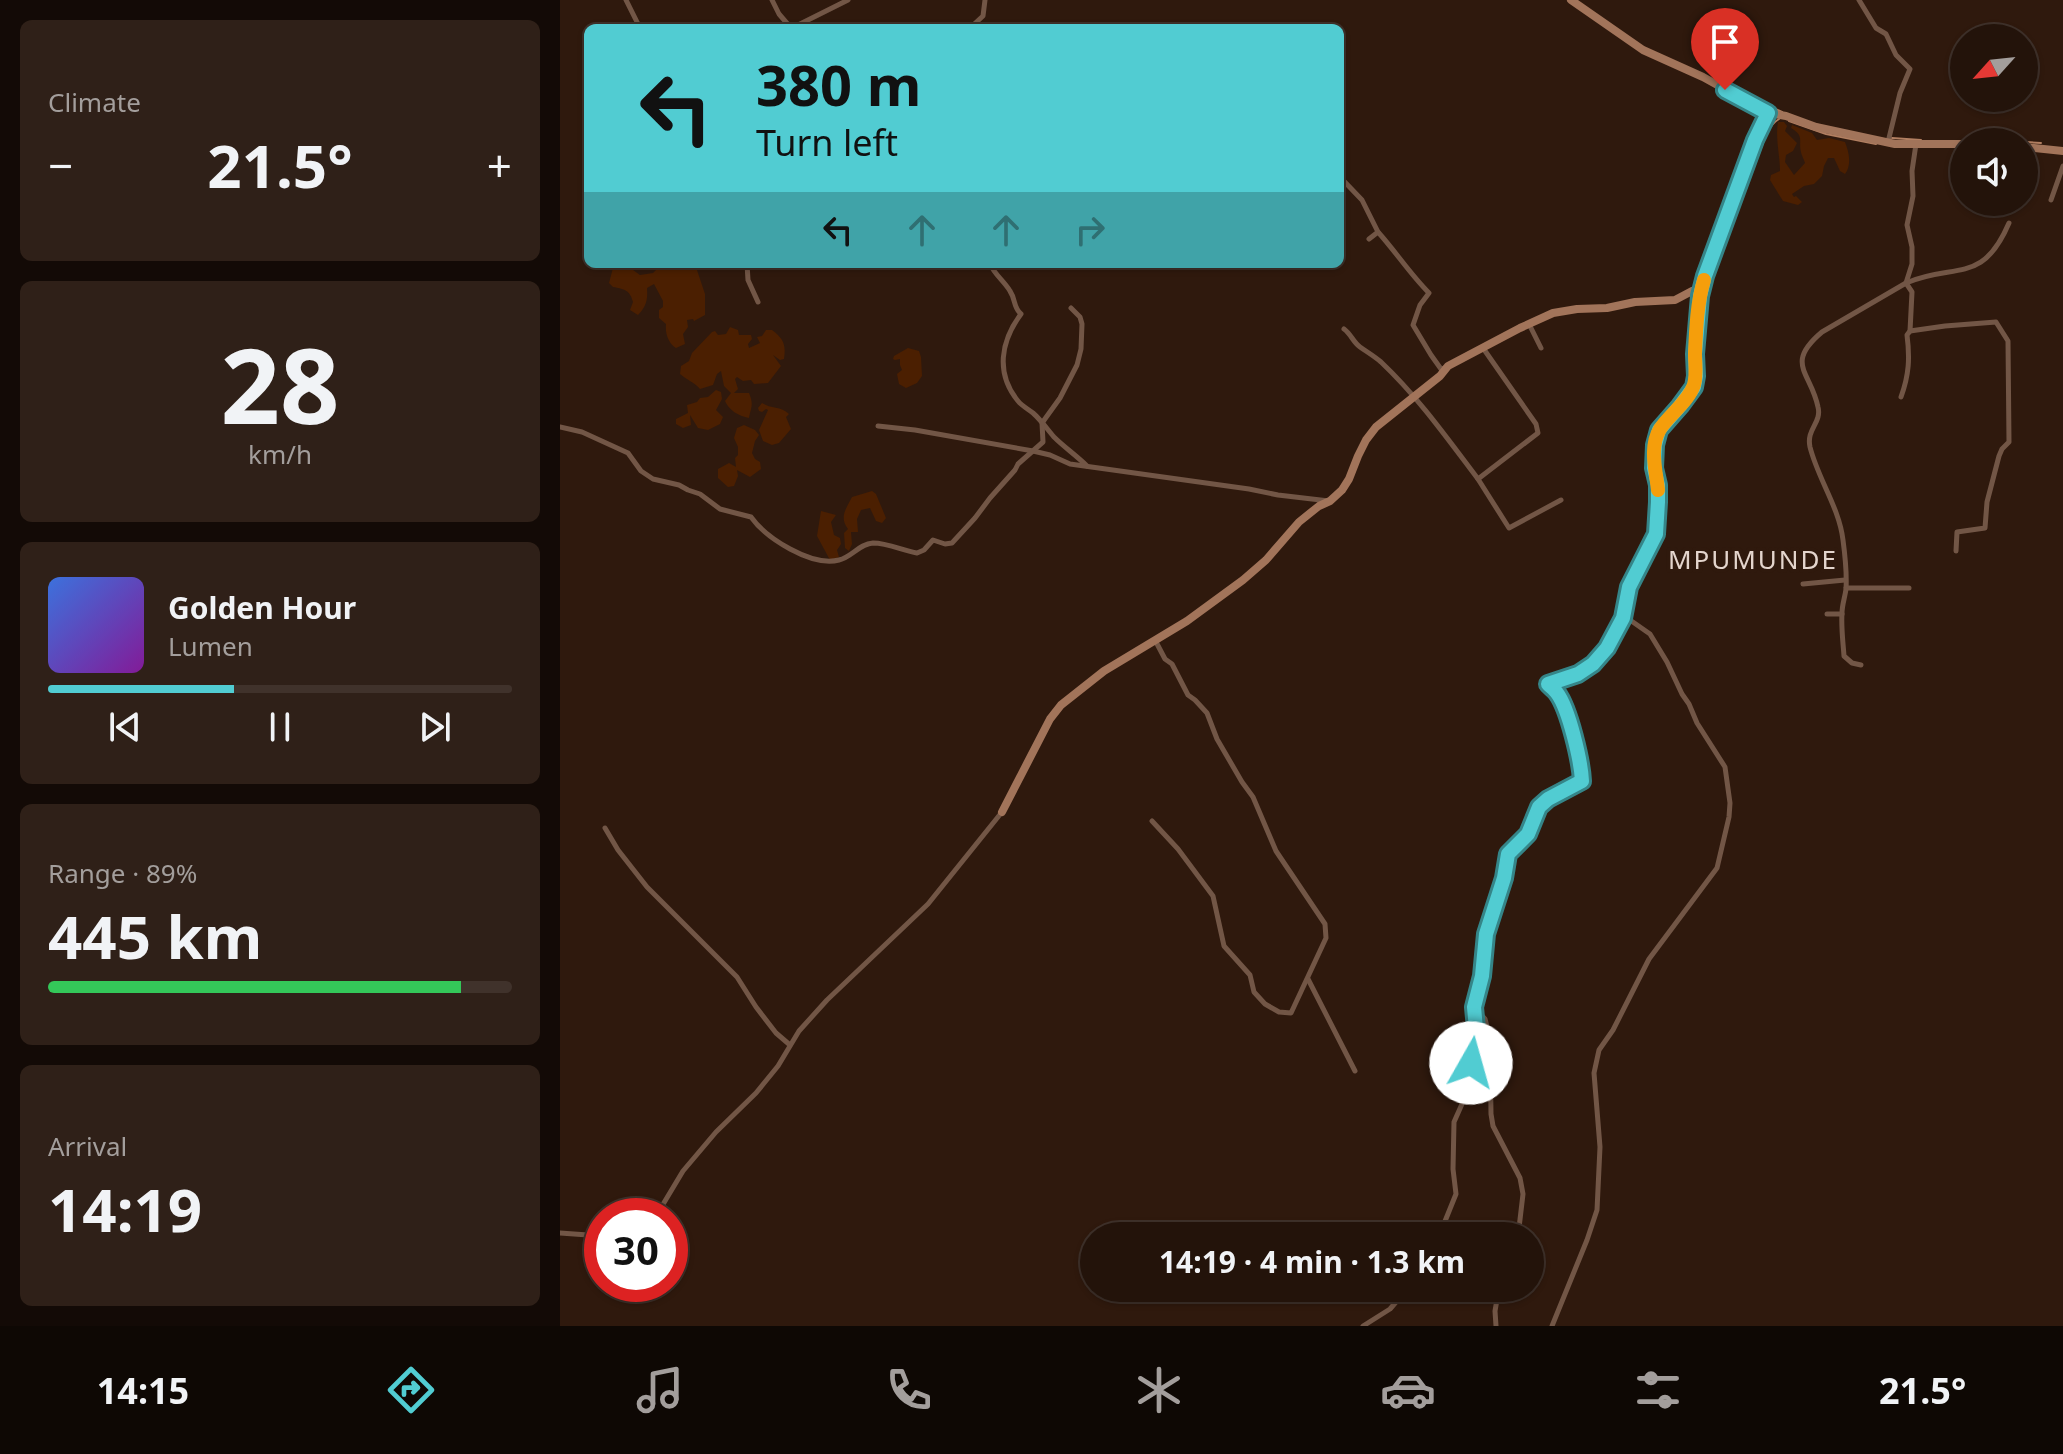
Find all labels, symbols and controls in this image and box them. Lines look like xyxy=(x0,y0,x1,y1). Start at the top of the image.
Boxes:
pin xyxy=(1691,8,1759,90)
icon: arrive xyxy=(1703,20,1747,64)
north arrow xyxy=(1950,24,2038,112)
map controls xyxy=(1950,24,2038,216)
text: 380 m xyxy=(756,46,921,122)
icon: left xyxy=(624,56,728,160)
text: Climate xyxy=(48,84,141,120)
text: Turn left xyxy=(756,118,898,167)
text: 21.5° xyxy=(207,124,353,206)
button: sound xyxy=(1950,128,2038,216)
text: − xyxy=(48,135,73,195)
text: + xyxy=(487,135,512,195)
icon: left xyxy=(816,208,860,252)
icon: ahead xyxy=(900,208,944,252)
icon: ahead xyxy=(984,208,1028,252)
icon: right xyxy=(1068,208,1112,252)
text: 28 xyxy=(221,313,339,454)
text: km/h xyxy=(248,436,312,472)
district label: MPUMUNDE xyxy=(1668,541,1838,577)
text: Golden Hour xyxy=(168,587,356,628)
text: Lumen xyxy=(168,628,253,664)
icon: previous xyxy=(103,705,147,749)
icon: pause xyxy=(258,705,302,749)
icon: next xyxy=(413,705,457,749)
text: Range · 89% xyxy=(48,855,197,891)
text: 445 km xyxy=(48,895,262,977)
position arrow xyxy=(1429,1021,1513,1105)
text: Arrival xyxy=(48,1128,127,1164)
text: 14:19 xyxy=(48,1168,202,1250)
speed limit sign: 30 xyxy=(584,1198,688,1302)
text: 14:19 · 4 min · 1.3 km xyxy=(1159,1241,1465,1282)
icon: directions xyxy=(383,1362,439,1418)
icon: music xyxy=(632,1362,688,1418)
icon: phone xyxy=(881,1362,937,1418)
icon: climate xyxy=(1131,1362,1187,1418)
icon: car xyxy=(1380,1362,1436,1418)
icon: filters xyxy=(1630,1362,1686,1418)
text: 14:15 xyxy=(97,1366,189,1415)
text: 21.5° xyxy=(1879,1366,1966,1415)

